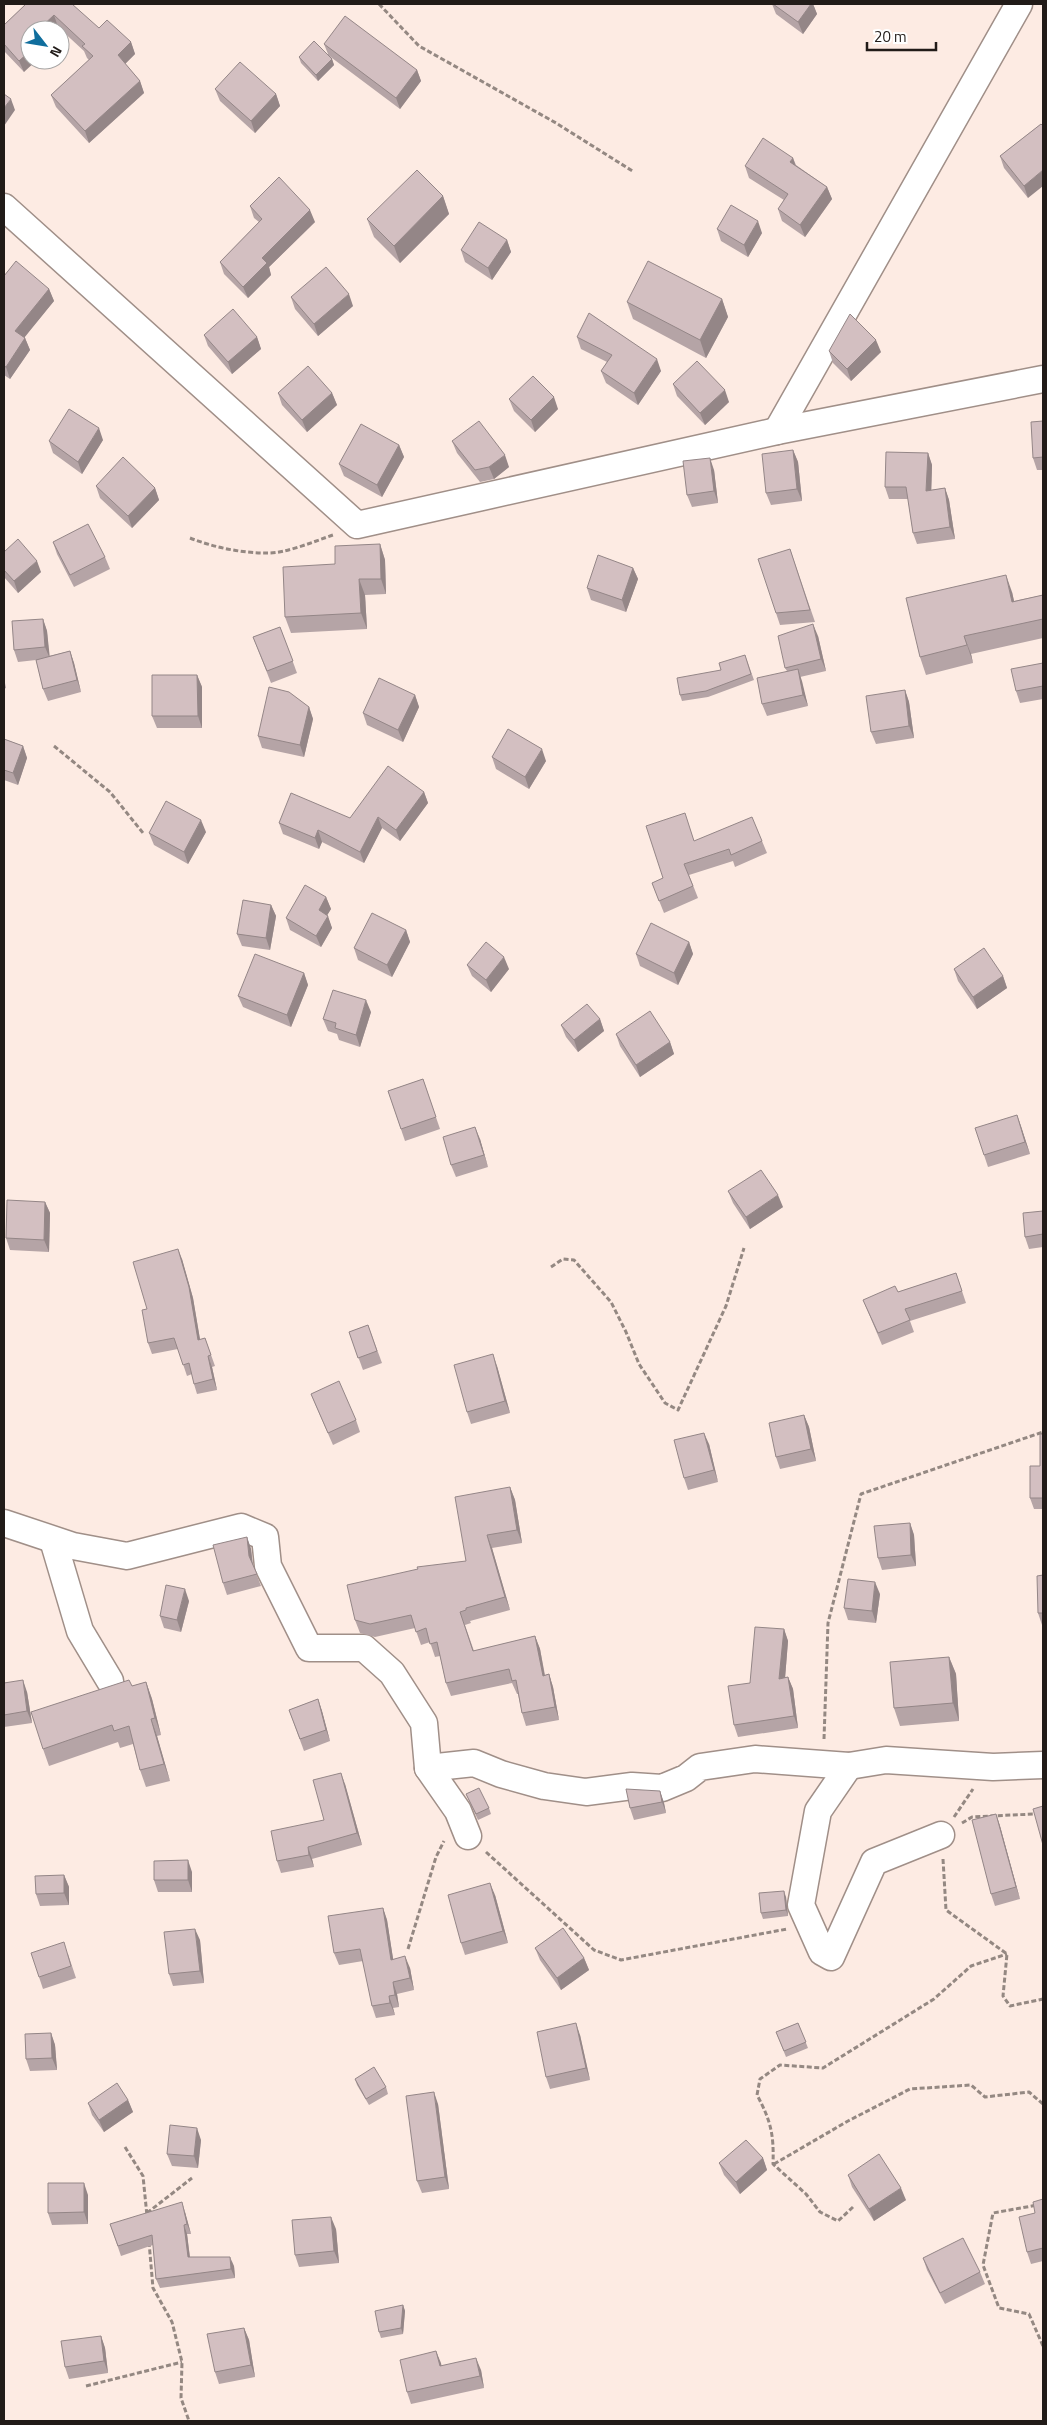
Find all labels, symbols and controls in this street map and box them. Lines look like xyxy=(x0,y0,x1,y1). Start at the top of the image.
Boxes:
north arrow xyxy=(20,20,70,70)
scale bar xyxy=(867,20,936,52)
text: 20 m xyxy=(874,25,907,48)
text: N xyxy=(45,42,68,62)

